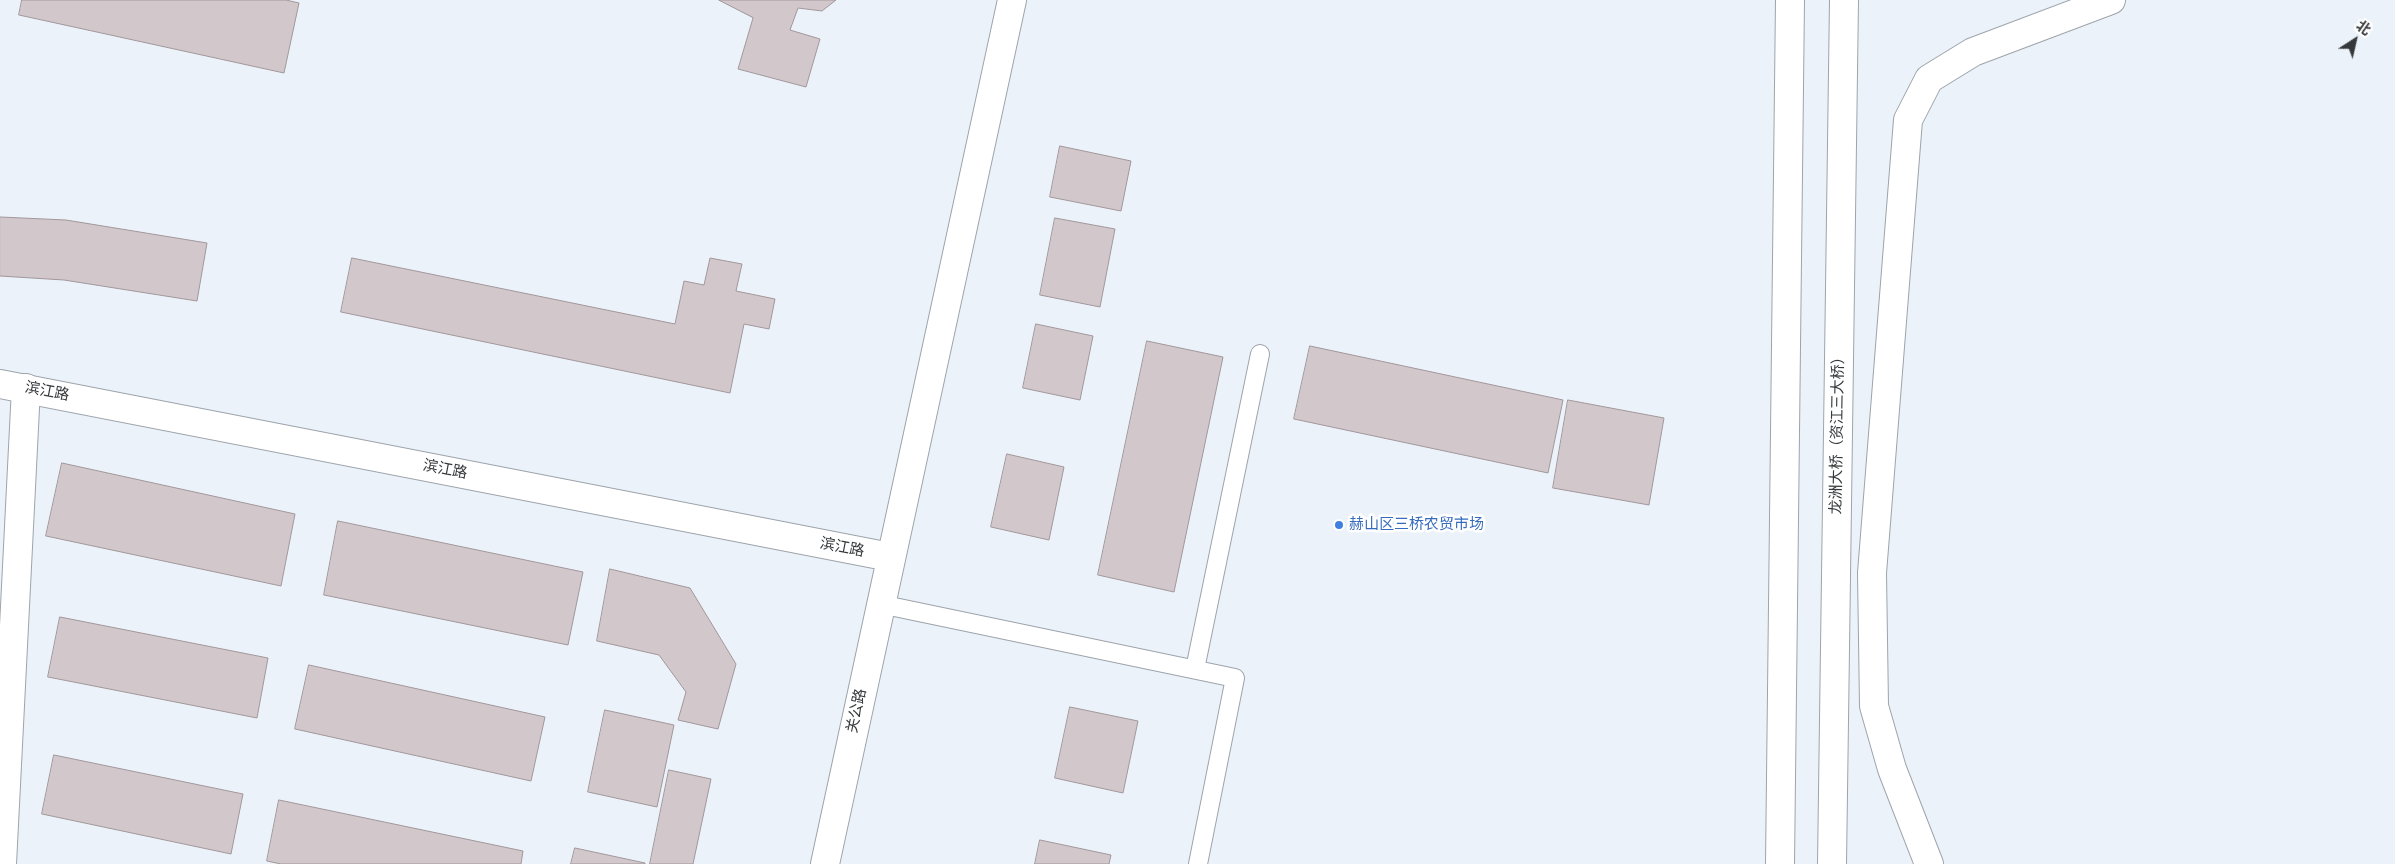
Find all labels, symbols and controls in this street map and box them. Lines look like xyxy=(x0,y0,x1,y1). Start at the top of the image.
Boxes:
north arrow xyxy=(2330,15,2380,65)
text: 北 xyxy=(2353,16,2375,39)
street label: 龙洲大桥（资江三大桥） xyxy=(1828,349,1848,515)
street label: 滨江路 xyxy=(23,379,71,405)
street label: 滨江路 xyxy=(421,457,469,483)
place label: 赫山区三桥农贸市场 xyxy=(1349,516,1484,534)
marker: 赫山区三桥农贸市场 xyxy=(1333,519,1345,531)
street label: 滨江路 xyxy=(818,535,866,561)
street label: 关公路 xyxy=(844,687,870,735)

